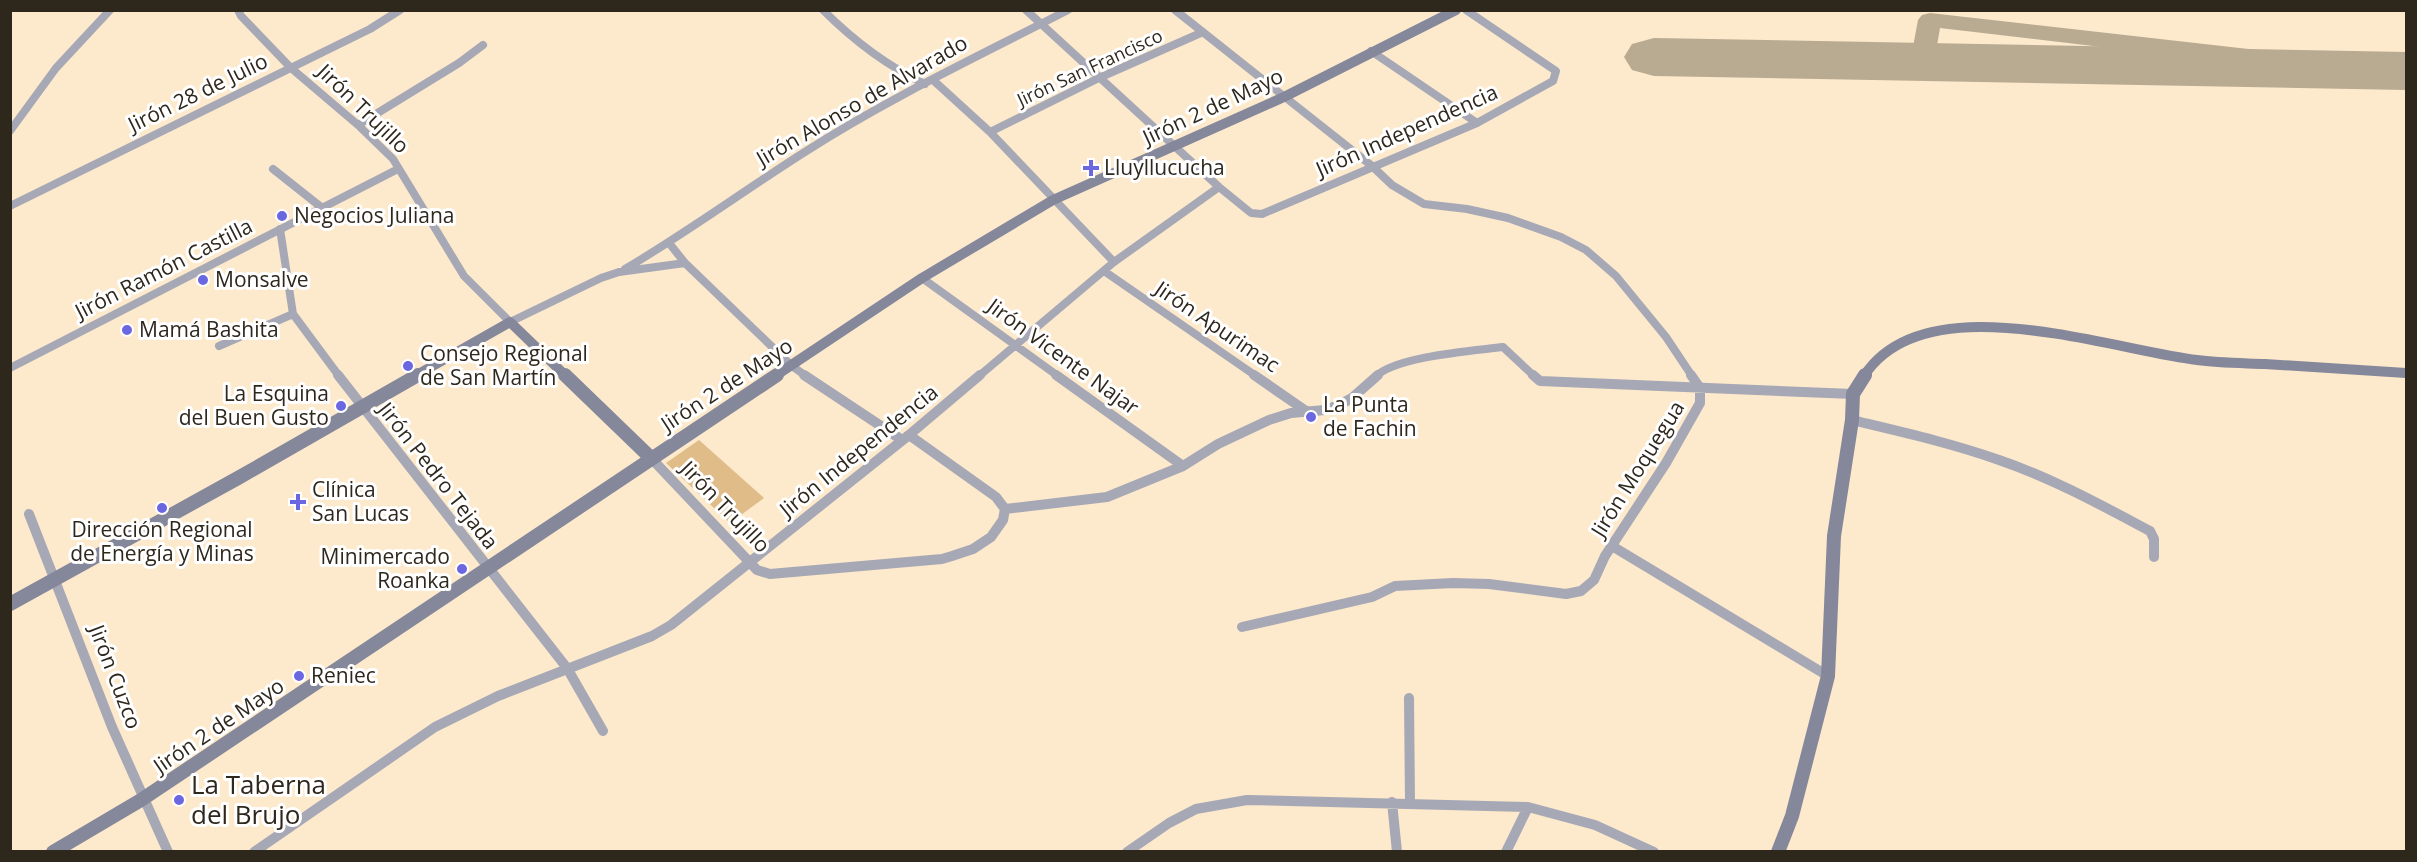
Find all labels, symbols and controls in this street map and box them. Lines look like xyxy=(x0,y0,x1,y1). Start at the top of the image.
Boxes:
street label: Jirón San Francisco xyxy=(1011,23,1166,112)
street label: Jirón Alonso de Alvarado xyxy=(749,28,972,173)
street label: Jirón 28 de Julio xyxy=(121,46,272,139)
street label: Jirón Trujillo xyxy=(310,56,416,159)
street label: Jirón 2 de Mayo xyxy=(1136,61,1287,152)
street label: Jirón Independencia xyxy=(1310,77,1502,184)
place label: Lluyllucucha xyxy=(1104,153,1225,181)
marker: Lluyllucucha xyxy=(1082,159,1100,177)
place label: Negocios Juliana xyxy=(294,201,454,229)
marker: Negocios Juliana xyxy=(275,209,289,223)
street label: Jirón Ramón Castilla xyxy=(68,211,257,326)
place label: Monsalve xyxy=(215,265,309,293)
marker: Monsalve xyxy=(196,273,210,287)
street label: Jirón Apurimac xyxy=(1148,273,1285,378)
street label: Jirón Vicente Najar xyxy=(981,291,1145,421)
place label: Mamá Bashita xyxy=(139,315,279,343)
marker: Mamá Bashita xyxy=(120,323,134,337)
street label: Jirón 2 de Mayo xyxy=(654,331,798,438)
place label: Consejo Regional de San Martín xyxy=(420,339,588,391)
marker: Consejo Regional de San Martín xyxy=(401,359,415,373)
street label: Jirón Independencia xyxy=(772,378,943,524)
place label: La Esquina del Buen Gusto xyxy=(179,379,329,431)
place label: La Punta de Fachin xyxy=(1323,390,1417,442)
street label: Jirón Pedro Tejada xyxy=(371,395,505,555)
street label: Jirón Moquegua xyxy=(1583,395,1690,544)
marker: La Esquina del Buen Gusto xyxy=(334,399,348,413)
marker: La Punta de Fachin xyxy=(1304,410,1318,424)
street label: Jirón Trujillo xyxy=(673,453,777,558)
place label: Clínica San Lucas xyxy=(312,475,409,527)
marker: Clínica San Lucas xyxy=(289,493,307,511)
marker: Dirección Regional de Energía y Minas xyxy=(155,501,169,515)
place label: Dirección Regional de Energía y Minas xyxy=(70,515,254,567)
place label: Minimercado Roanka xyxy=(321,542,450,594)
marker: Minimercado Roanka xyxy=(455,562,469,576)
street label: Jirón Cuzco xyxy=(83,619,149,733)
place label: Reniec xyxy=(311,661,376,689)
marker: Reniec xyxy=(292,669,306,683)
street label: Jirón 2 de Mayo xyxy=(146,671,289,780)
place label: La Taberna del Brujo xyxy=(191,766,326,832)
marker: La Taberna del Brujo xyxy=(172,793,186,807)

